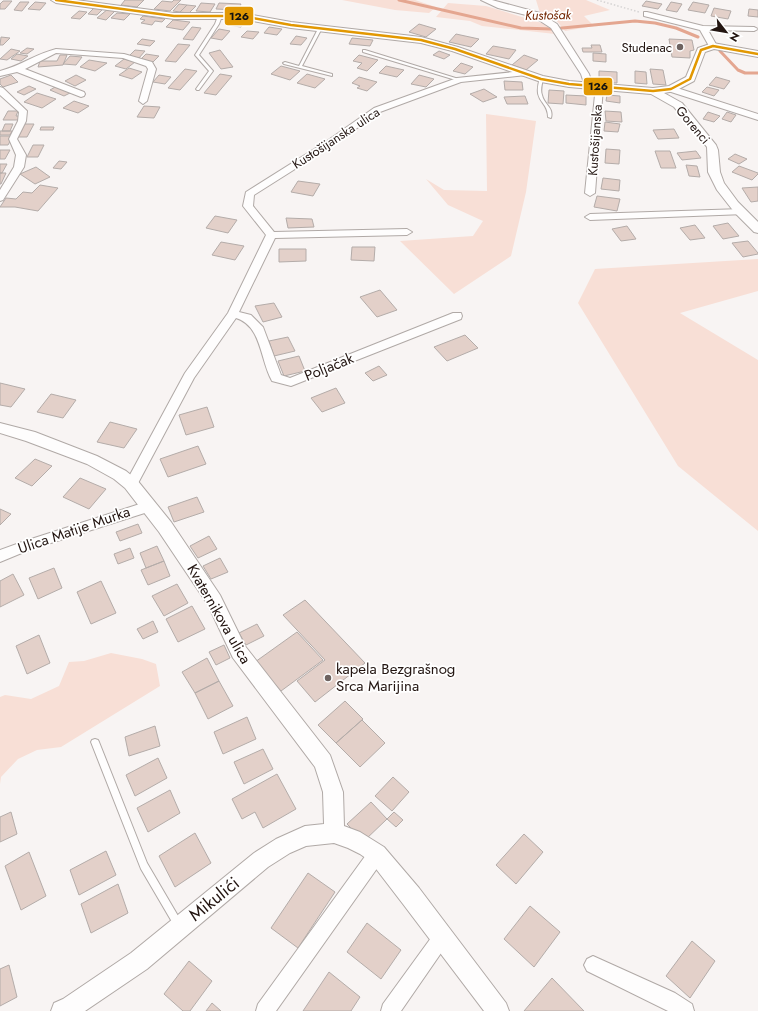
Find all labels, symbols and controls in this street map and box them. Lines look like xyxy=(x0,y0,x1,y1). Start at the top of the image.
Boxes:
water label: Kustošak xyxy=(525,5,572,25)
line badge: 126 xyxy=(224,6,254,26)
text: 126 xyxy=(229,8,249,24)
north arrow xyxy=(706,12,746,52)
text: N xyxy=(725,29,744,45)
place label: Studenac xyxy=(622,38,672,57)
marker: Studenac xyxy=(675,42,685,52)
line badge: 126 xyxy=(583,77,613,96)
text: 126 xyxy=(588,78,608,94)
street label: Gorenci xyxy=(671,102,715,148)
street label: Kustošijanska ulica xyxy=(288,103,384,173)
street label: Kustošijanska xyxy=(583,104,607,176)
street label: Poljačak xyxy=(301,347,357,387)
street label: Ulica Matije Murka xyxy=(15,500,133,560)
street label: Kvaternikova ulica xyxy=(181,560,257,668)
place label: kapela Bezgrašnog Srca Marijina xyxy=(336,658,455,697)
marker: kapela Bezgrašnog Srca Marijina xyxy=(323,673,333,683)
street label: Mikulići xyxy=(183,870,245,928)

